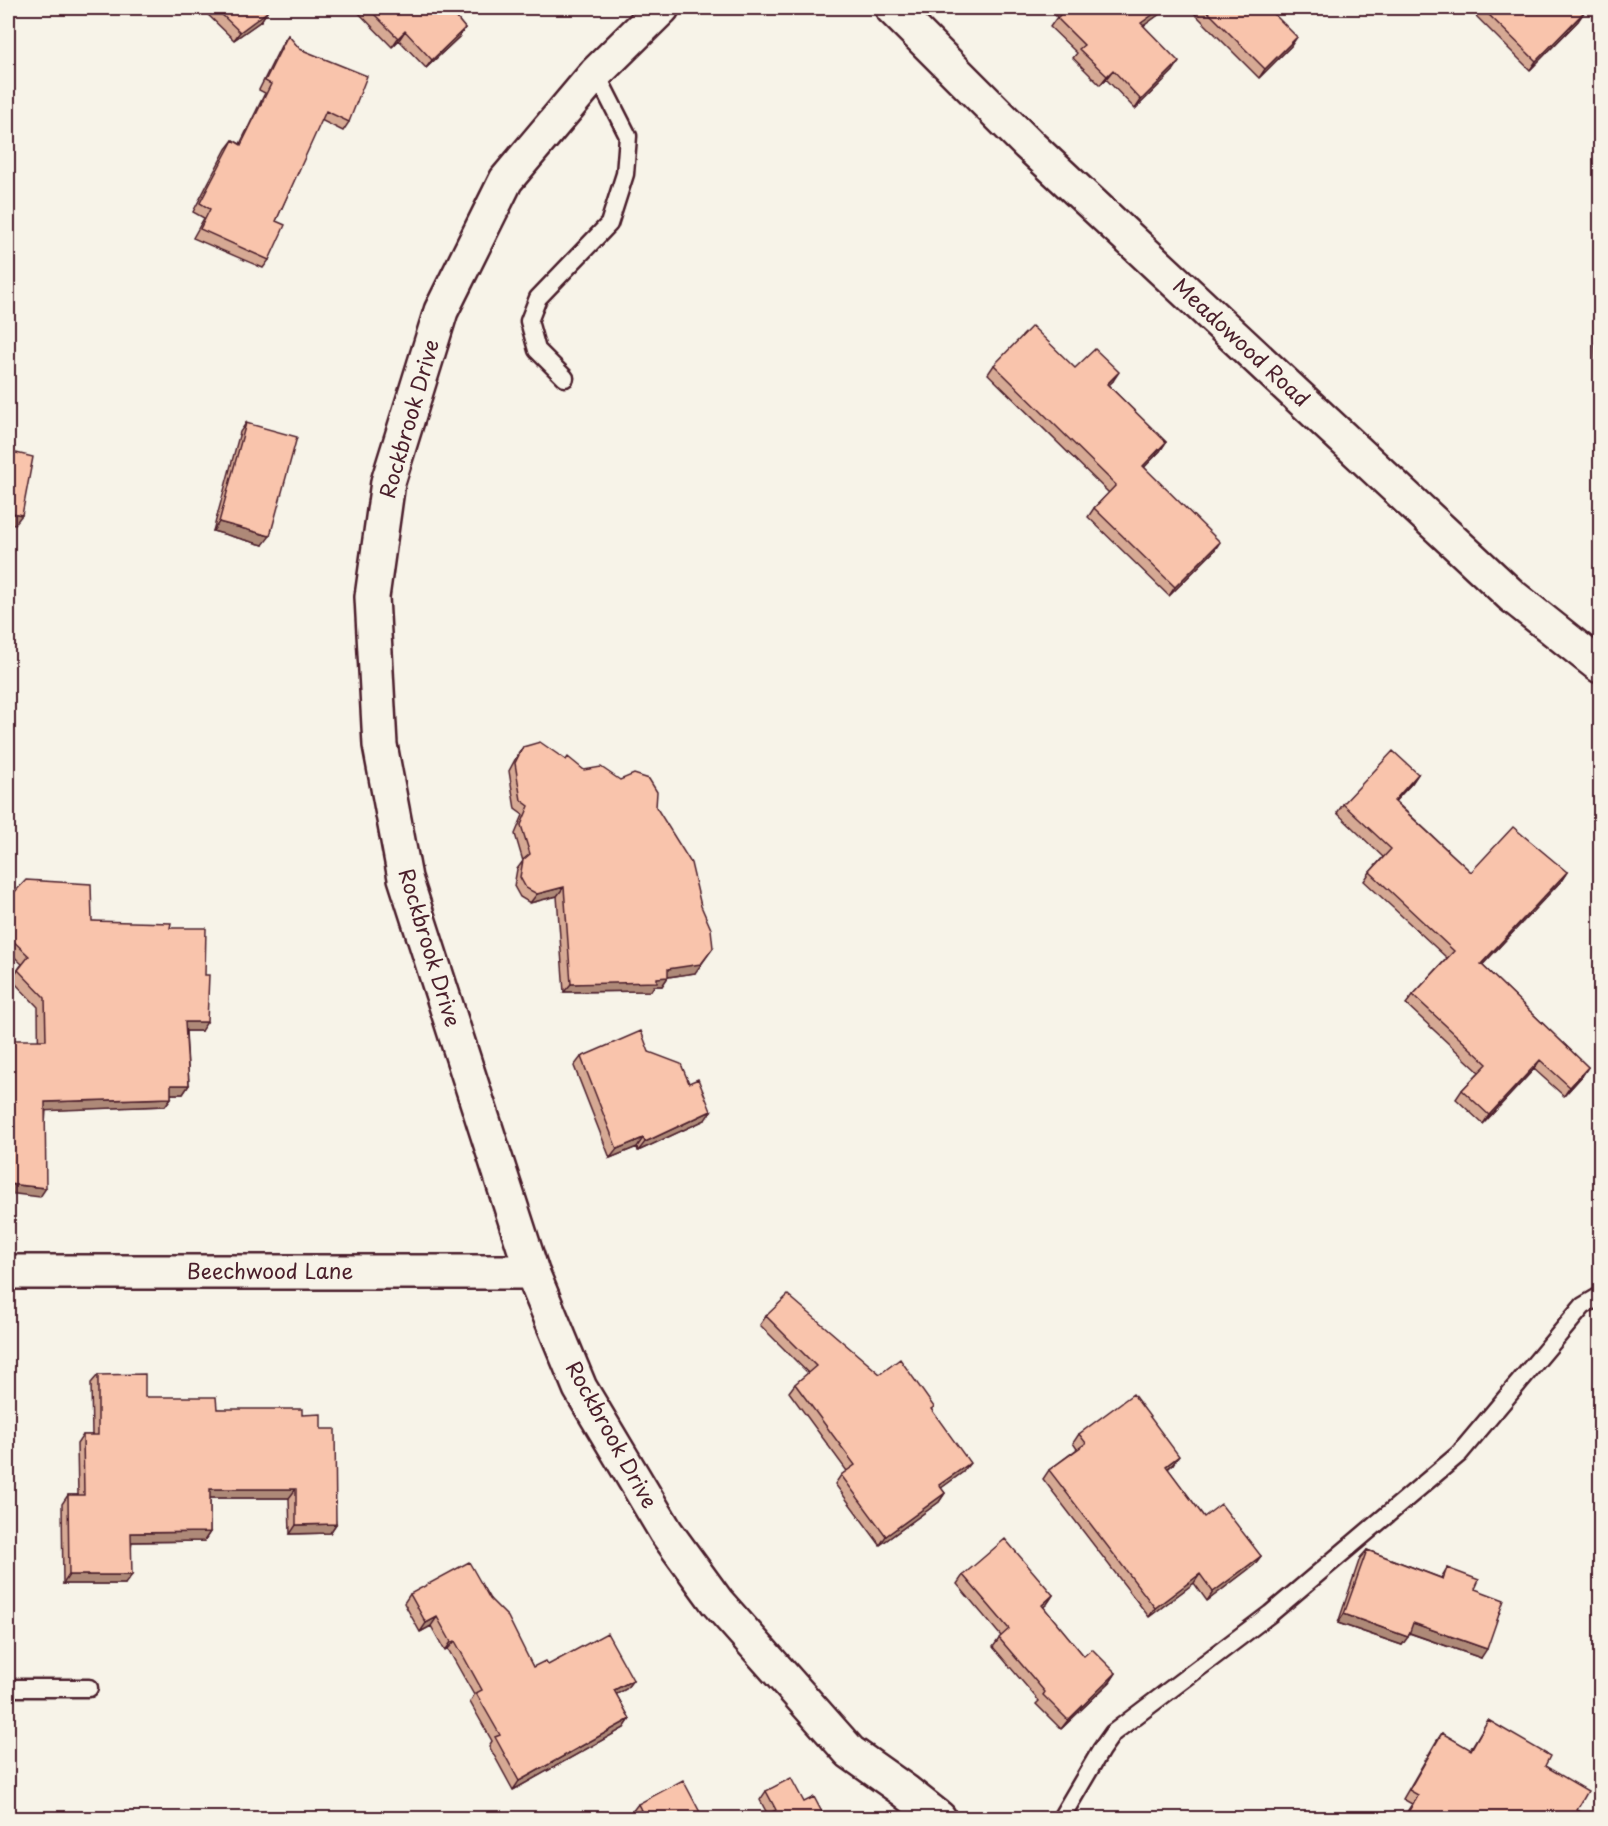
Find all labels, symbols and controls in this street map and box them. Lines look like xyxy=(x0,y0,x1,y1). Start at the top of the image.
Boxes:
street label: Meadowood Road xyxy=(1167,270,1318,414)
street label: Rockbrook Drive xyxy=(370,335,446,502)
street label: Rockbrook Drive xyxy=(392,864,470,1031)
street label: Beechwood Lane xyxy=(187,1254,353,1286)
street label: Rockbrook Drive xyxy=(559,1355,667,1514)

